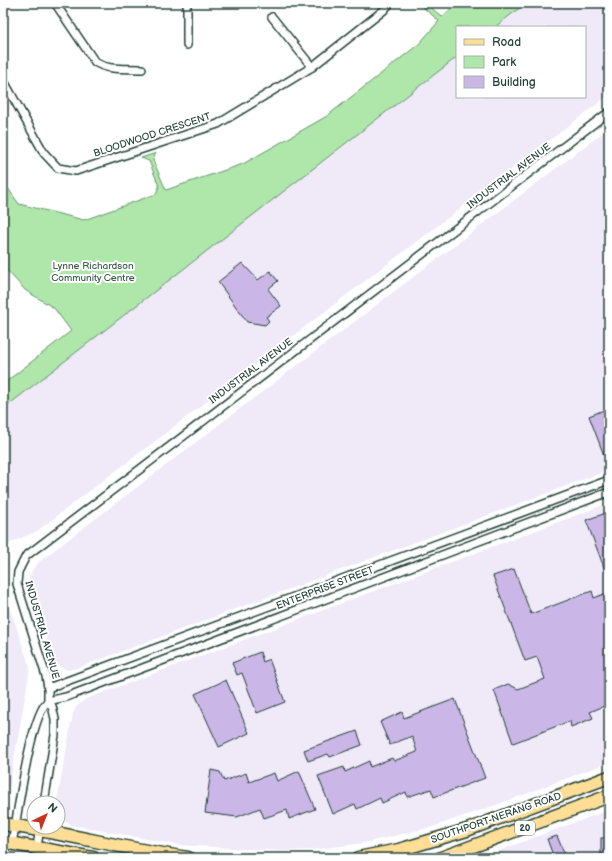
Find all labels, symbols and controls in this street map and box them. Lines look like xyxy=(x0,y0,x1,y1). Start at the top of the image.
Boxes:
legend xyxy=(456,26,586,98)
text: Road xyxy=(492,35,521,50)
text: Park xyxy=(492,55,516,70)
text: Building xyxy=(492,75,536,90)
street label: BLOODWOOD CRESCENT xyxy=(92,110,212,160)
street label: INDUSTRIAL AVENUE xyxy=(465,140,553,211)
park label: Lynne Richardson Community Centre xyxy=(51,260,135,284)
street label: INDUSTRIAL AVENUE xyxy=(207,335,295,406)
street label: ENTERPRISE STREET xyxy=(274,564,376,612)
street label: INDUSTRIAL AVENUE xyxy=(22,580,62,681)
street label: SOUTHPORT-NERANG ROAD xyxy=(429,790,563,846)
north arrow xyxy=(26,795,66,835)
text: N xyxy=(45,800,60,816)
road number: 20 xyxy=(515,821,535,835)

